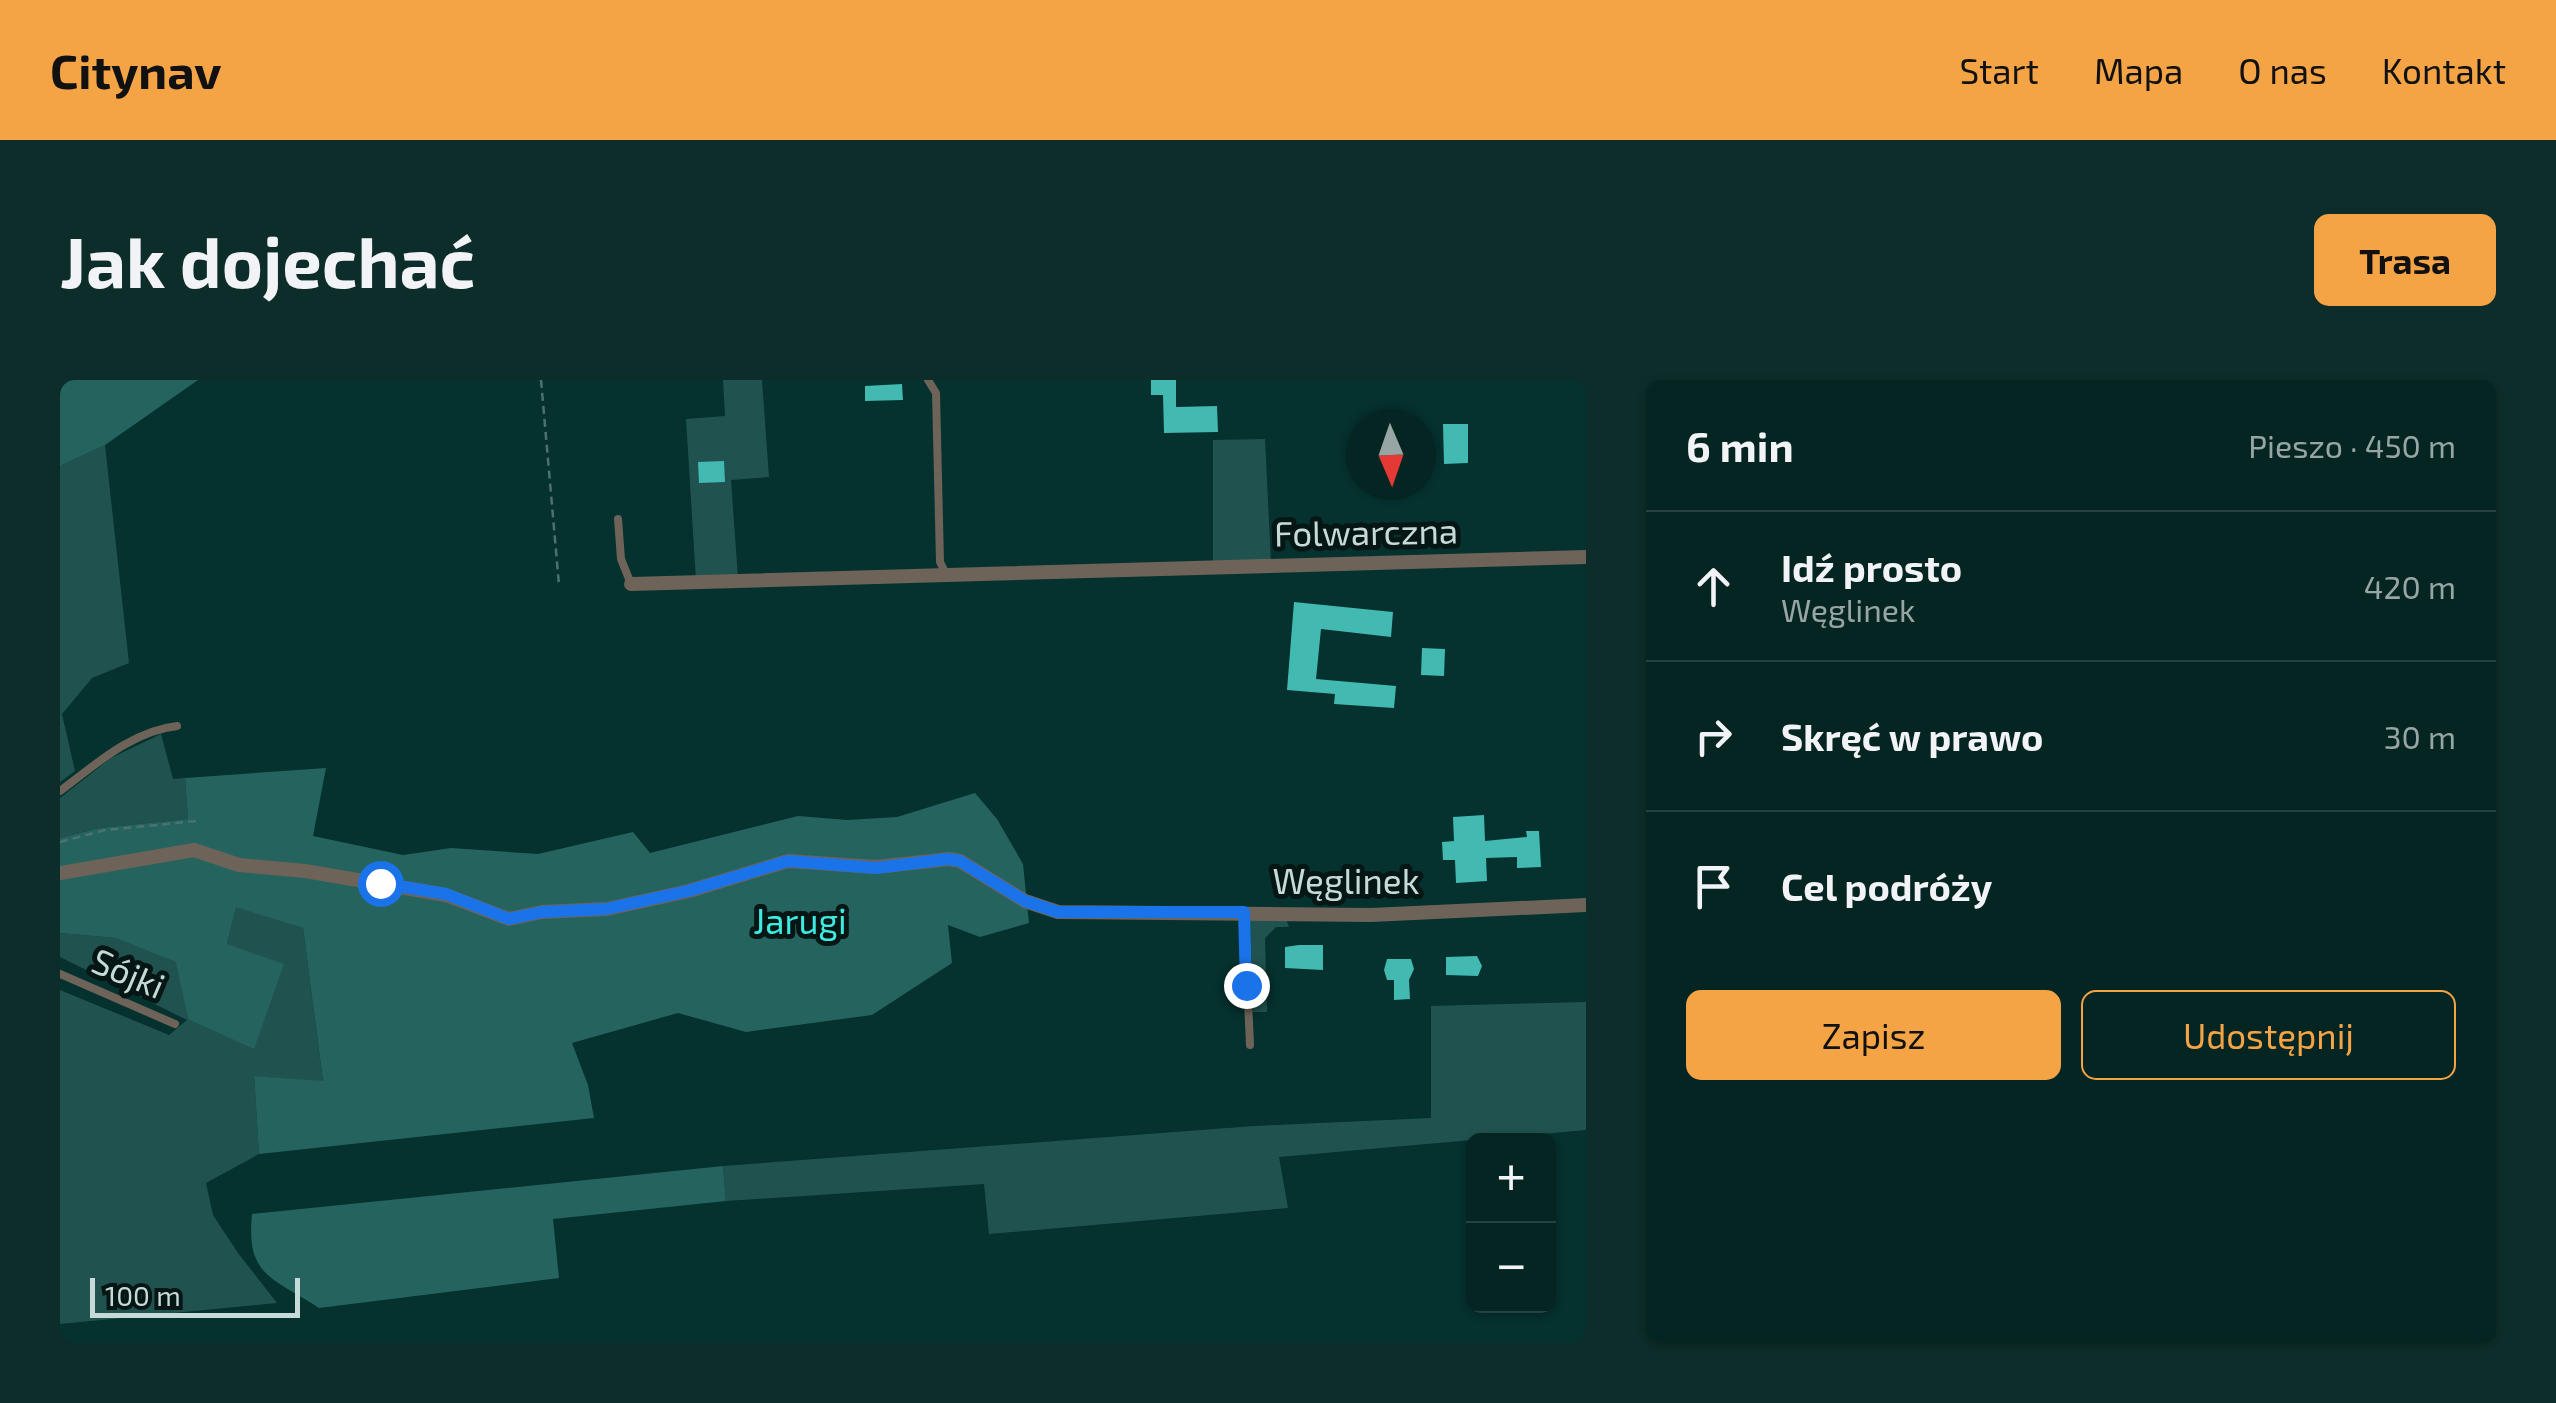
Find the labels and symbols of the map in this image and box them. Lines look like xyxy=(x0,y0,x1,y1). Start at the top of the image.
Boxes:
north arrow xyxy=(1346,410,1436,500)
street label: Folwarczna xyxy=(1274,508,1458,554)
street label: Węglinek xyxy=(1273,859,1420,901)
route start xyxy=(358,861,404,907)
park label: Jarugi xyxy=(753,899,847,941)
street label: Sójki xyxy=(86,938,171,1006)
route end xyxy=(1224,963,1270,1009)
scale bar xyxy=(90,1273,300,1318)

